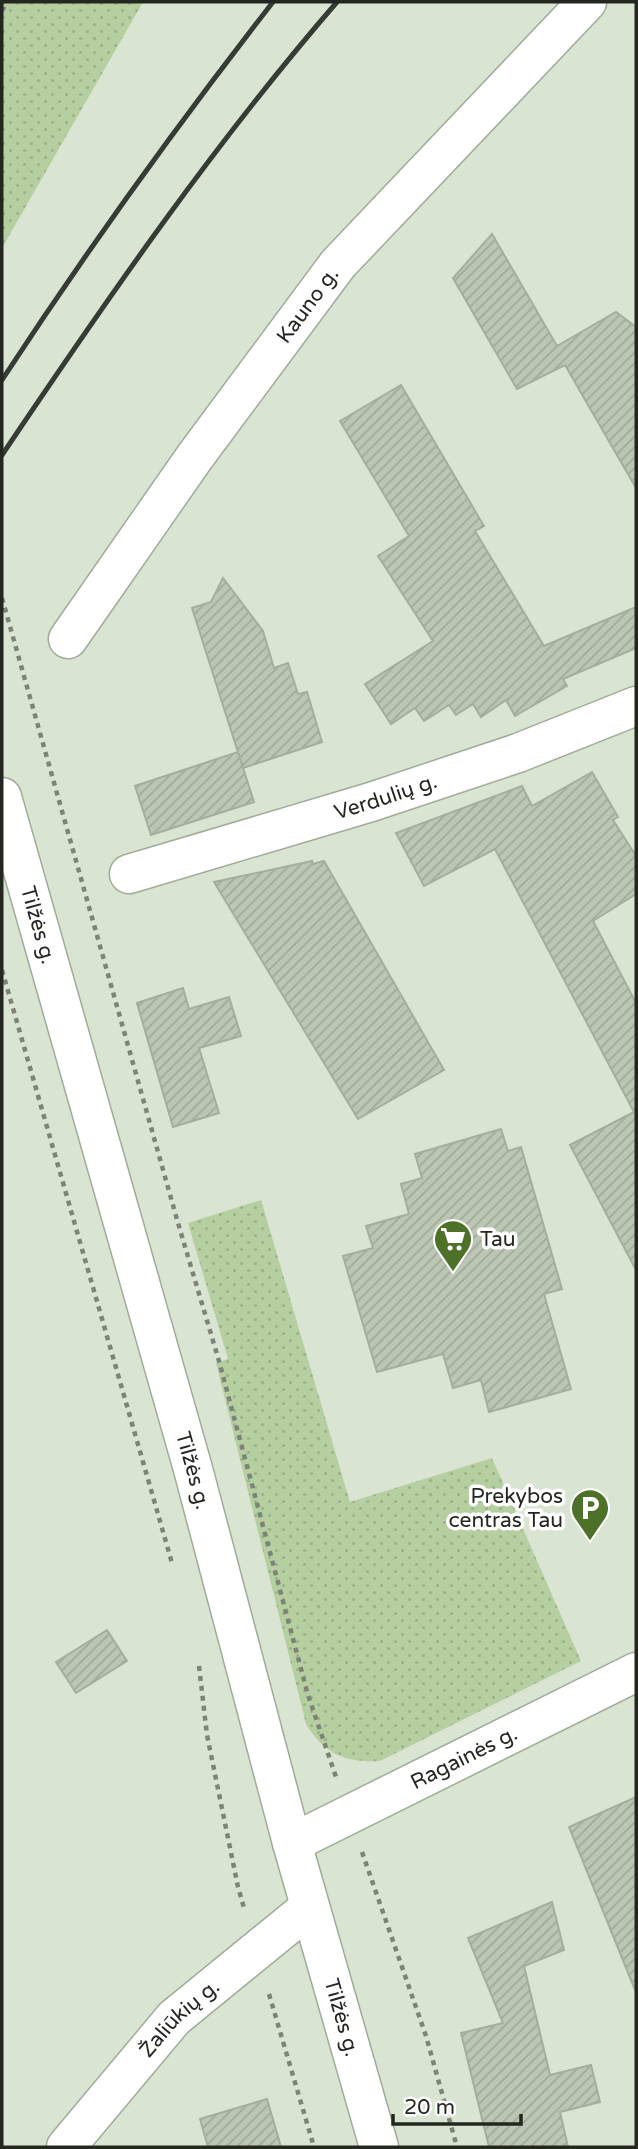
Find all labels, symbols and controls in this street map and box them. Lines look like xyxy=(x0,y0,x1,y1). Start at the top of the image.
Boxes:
street label: Kauno g. xyxy=(271,262,344,348)
street label: Verdulių g. xyxy=(331,768,440,825)
street label: Tilžės g. xyxy=(15,883,61,967)
supermarket icon: Tau xyxy=(432,1218,474,1273)
place label: Tau xyxy=(480,1227,516,1252)
street label: Tilžės g. xyxy=(170,1429,216,1512)
place label: Prekybos centras Tau xyxy=(448,1484,563,1533)
parking icon: Prekybos centras Tau xyxy=(569,1487,611,1542)
street label: Ragainės g. xyxy=(406,1721,521,1795)
street label: Žaliūkių g. xyxy=(134,1974,224,2062)
street label: Tilžės g. xyxy=(319,1976,365,2059)
scale bar xyxy=(393,2082,521,2126)
text: 20 m xyxy=(404,2095,455,2120)

